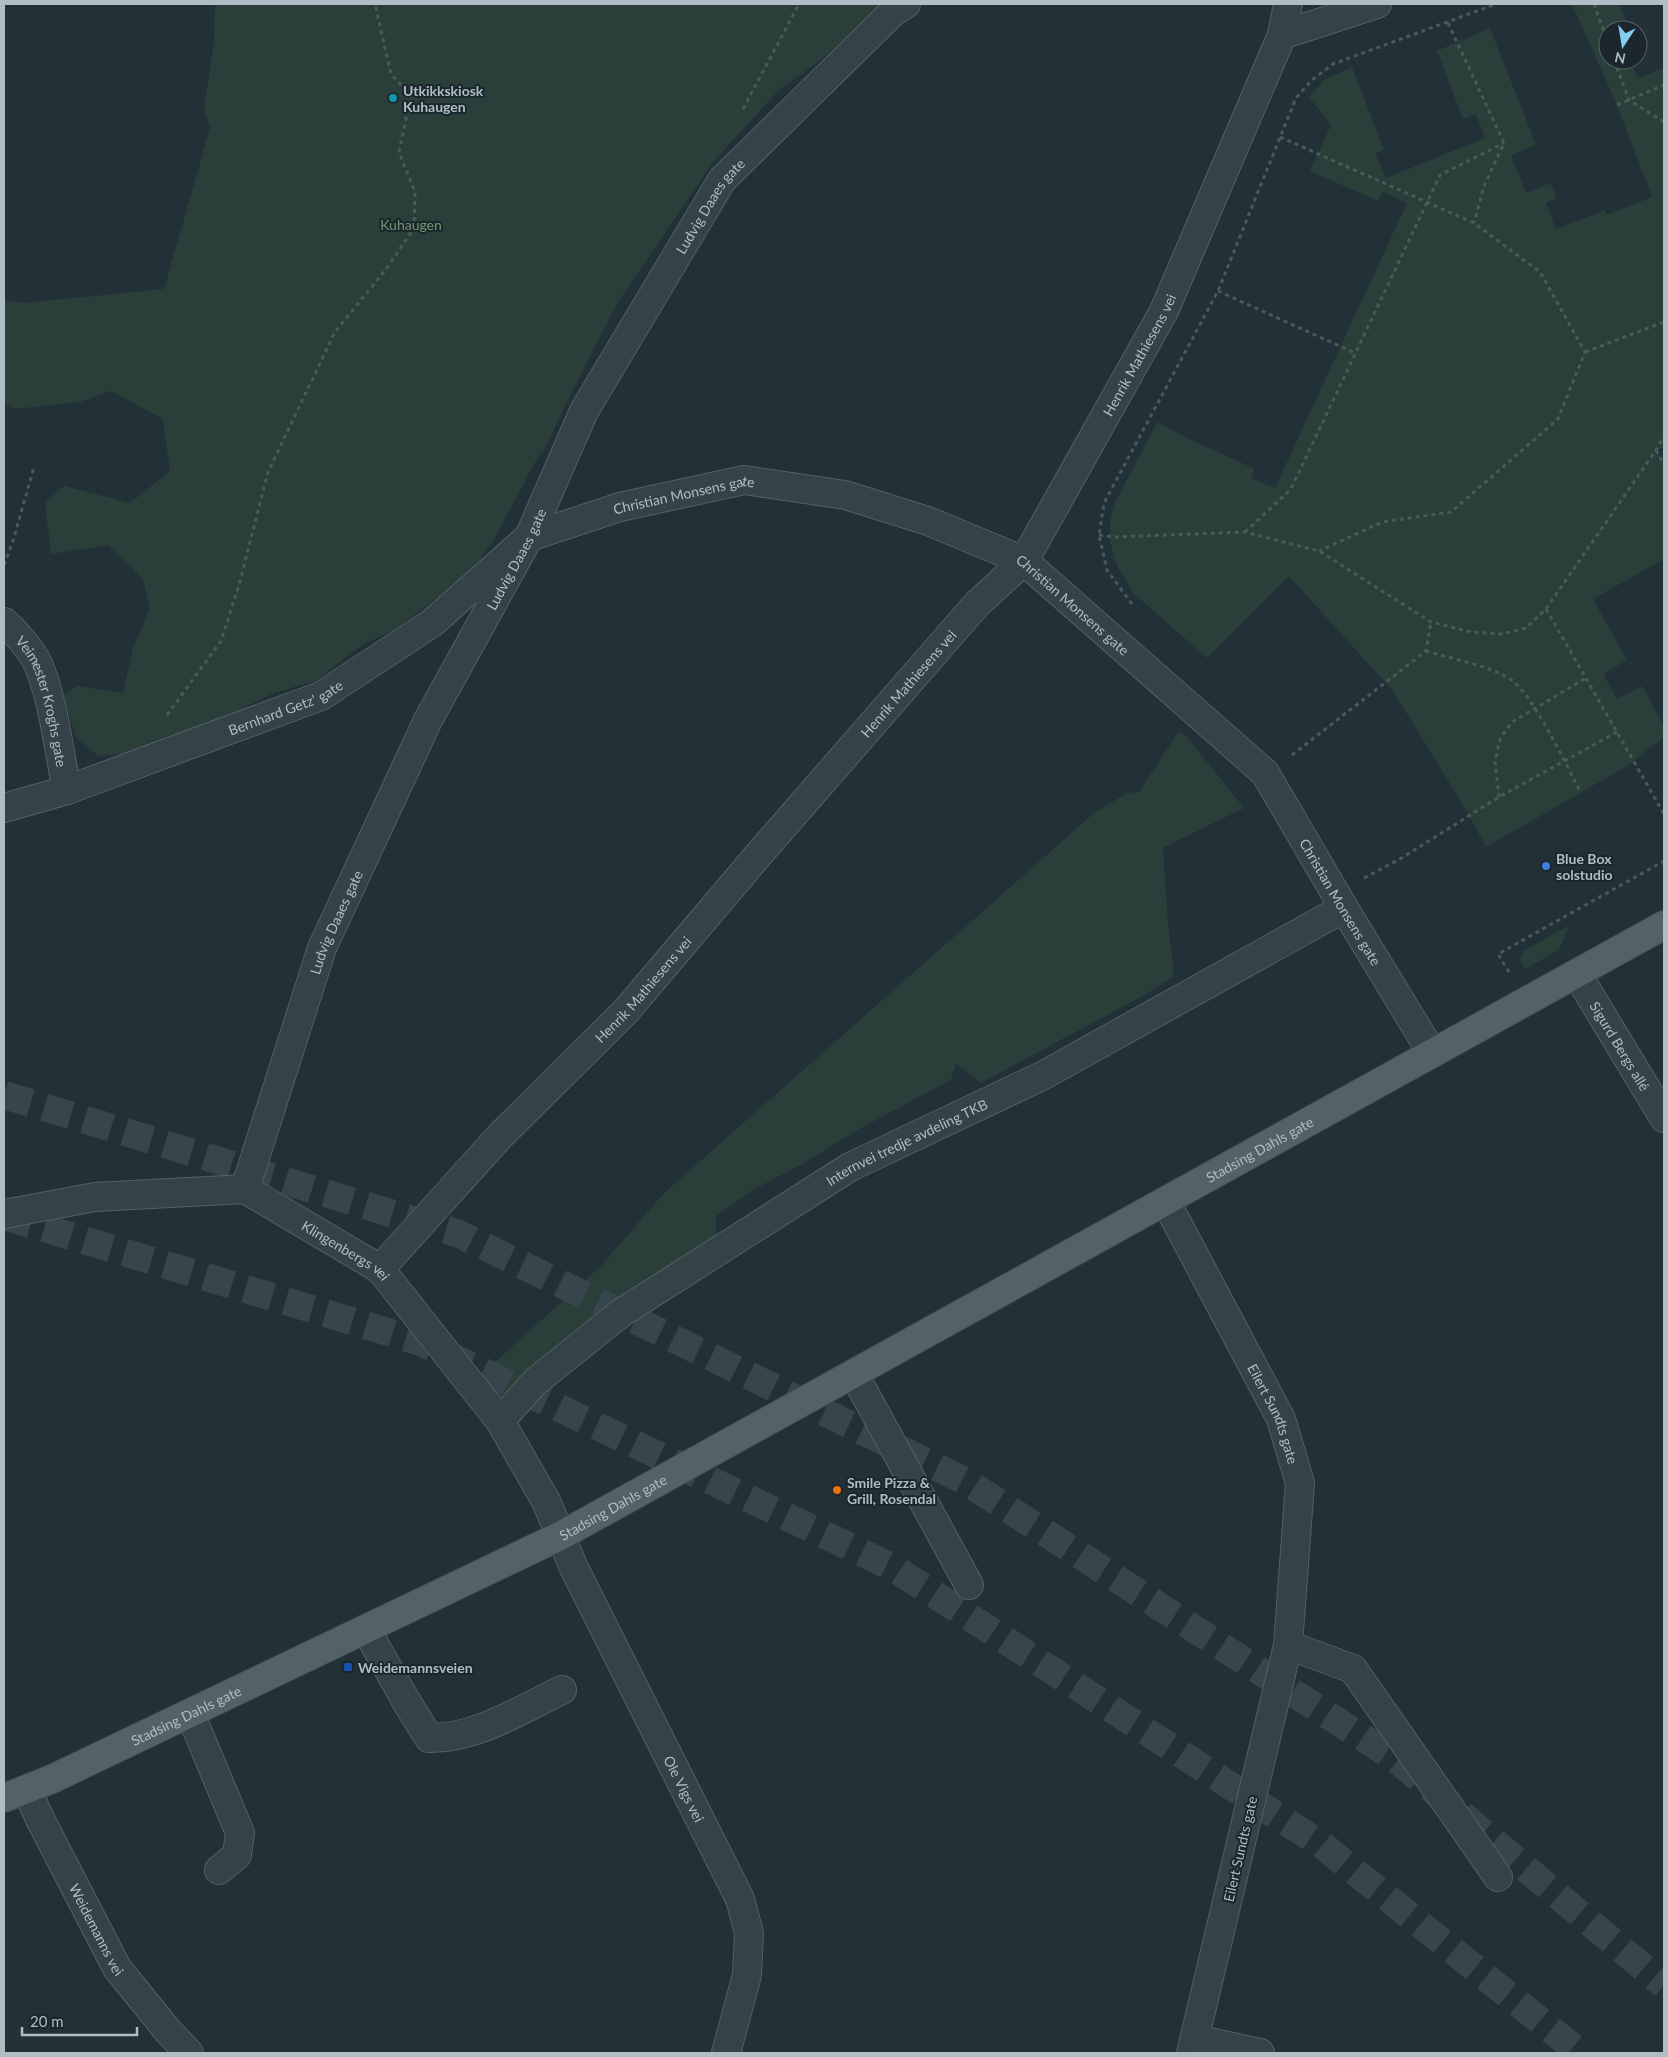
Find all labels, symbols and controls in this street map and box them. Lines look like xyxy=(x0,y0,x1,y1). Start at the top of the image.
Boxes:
north arrow xyxy=(1598,20,1648,70)
text: N xyxy=(1613,49,1627,68)
place label: Utkikkskiosk Kuhaugen xyxy=(403,82,484,115)
marker: Utkikkskiosk Kuhaugen xyxy=(387,92,399,104)
street label: Ludvig Daaes gate xyxy=(672,154,748,256)
park label: Kuhaugen xyxy=(380,216,442,233)
street label: Henrik Mathiesens vei xyxy=(1099,291,1179,419)
street label: Christian Monsens gate xyxy=(611,471,756,517)
street label: Ludvig Daaes gate xyxy=(482,506,549,612)
street label: Christian Monsens gate xyxy=(1014,550,1133,658)
street label: Henrik Mathiesens vei xyxy=(857,626,959,740)
street label: Veimester Kroghs gate xyxy=(13,632,71,768)
street label: Bernhard Getz' gate xyxy=(226,676,346,738)
street label: Christian Monsens gate xyxy=(1297,835,1385,968)
place label: Blue Box solstudio xyxy=(1556,850,1612,883)
marker: Blue Box solstudio xyxy=(1540,860,1552,872)
street label: Ludvig Daaes gate xyxy=(306,867,366,976)
street label: Henrik Mathiesens vei xyxy=(591,933,694,1046)
street label: Sigurd Bergs allé xyxy=(1587,998,1654,1094)
street label: Internvei tredje avdeling TKB xyxy=(822,1095,990,1189)
street label: Stadsing Dahls gate xyxy=(1203,1112,1316,1185)
street label: Klingenbergs vei xyxy=(299,1216,394,1283)
street label: Eilert Sundts gate xyxy=(1245,1361,1302,1466)
street label: Stadsing Dahls gate xyxy=(556,1470,669,1543)
place label: Smile Pizza & Grill, Rosendal xyxy=(847,1474,936,1507)
marker: Smile Pizza & Grill, Rosendal xyxy=(831,1484,843,1496)
place label: Weidemannsveien xyxy=(358,1659,473,1676)
marker: Weidemannsveien xyxy=(342,1661,354,1673)
street label: Stadsing Dahls gate xyxy=(128,1681,244,1749)
street label: Ole Vigs vei xyxy=(661,1752,708,1825)
street label: Eilert Sundts gate xyxy=(1220,1795,1260,1903)
street label: Weidemanns vei xyxy=(66,1881,128,1979)
scale bar xyxy=(22,2004,138,2036)
text: 20 m xyxy=(30,2012,64,2030)

